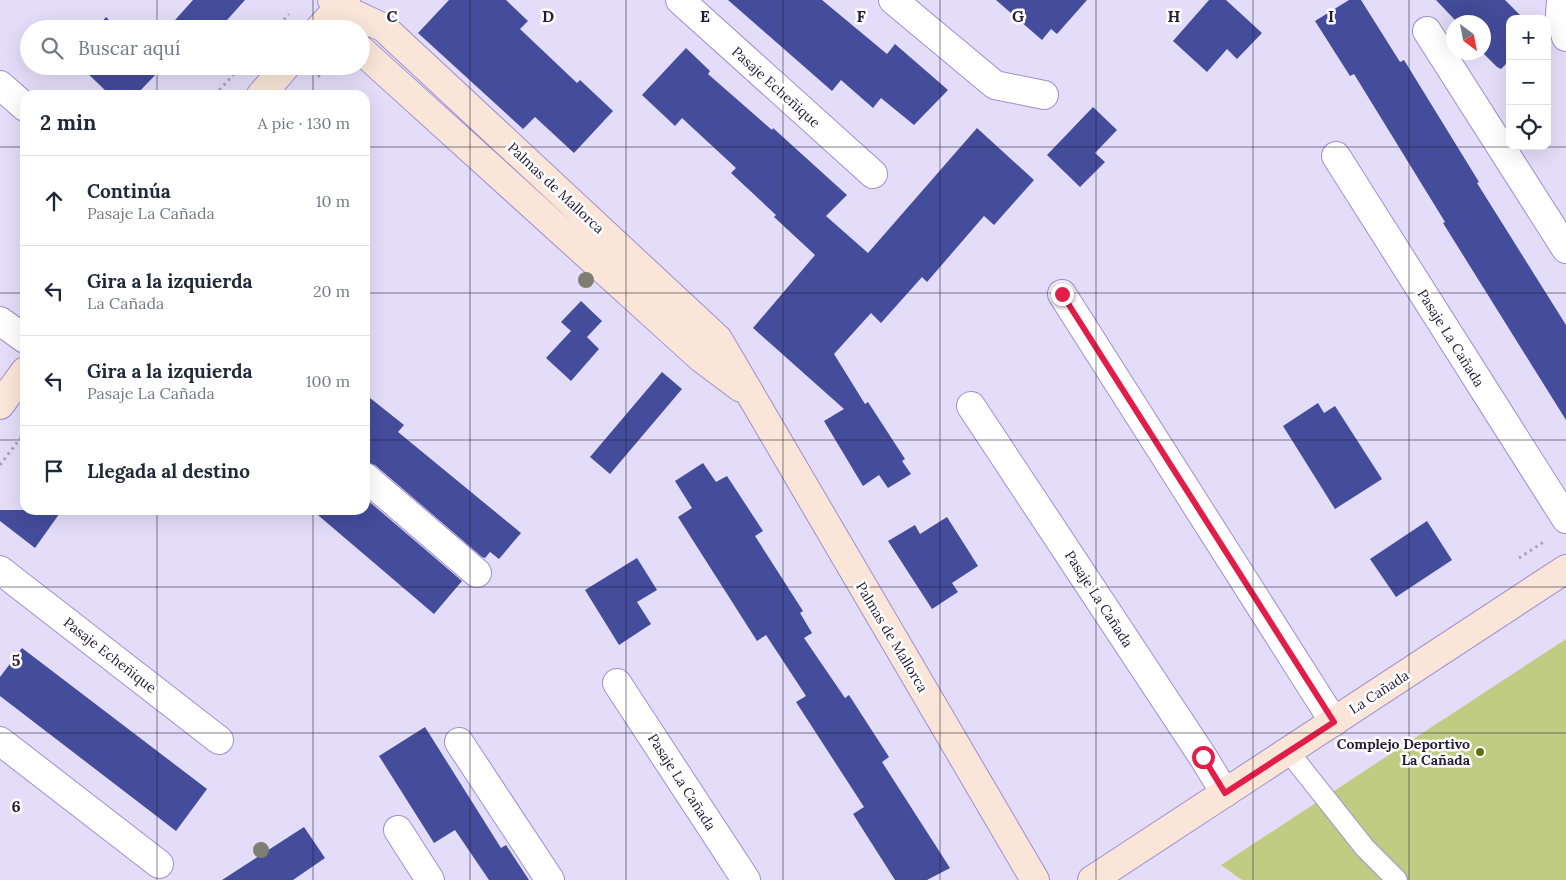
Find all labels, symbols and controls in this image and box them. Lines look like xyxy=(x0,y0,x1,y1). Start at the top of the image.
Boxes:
text: C xyxy=(386,6,398,26)
text: D xyxy=(542,6,554,26)
text: E xyxy=(700,6,710,26)
text: F xyxy=(856,6,866,26)
text: G xyxy=(1012,6,1024,26)
text: H xyxy=(1168,6,1181,26)
text: I xyxy=(1328,6,1334,26)
north arrow xyxy=(1446,15,1491,60)
map controls xyxy=(1506,15,1551,150)
button: + xyxy=(1506,15,1551,60)
search box xyxy=(20,20,370,75)
icon: search xyxy=(38,34,66,62)
text: Buscar aquí xyxy=(78,36,180,60)
street label: Pasaje Echeñique xyxy=(728,43,824,132)
button: − xyxy=(1506,60,1551,105)
button: locate xyxy=(1506,105,1551,150)
text: 2 min xyxy=(40,109,96,136)
text: A pie · 130 m xyxy=(257,113,350,133)
street label: Palmas de Mallorca xyxy=(504,139,608,237)
text: Continúa xyxy=(87,179,171,203)
icon: ahead xyxy=(40,187,68,215)
text: 10 m xyxy=(316,191,350,211)
text: Pasaje La Cañada xyxy=(87,203,215,223)
text: Gira a la izquierda xyxy=(87,269,253,293)
icon: left xyxy=(40,277,68,305)
text: 20 m xyxy=(313,281,350,301)
route end xyxy=(1051,283,1074,306)
street label: Pasaje La Cañada xyxy=(1414,286,1488,390)
text: La Cañada xyxy=(87,293,164,313)
text: Gira a la izquierda xyxy=(87,359,253,383)
icon: left xyxy=(40,367,68,395)
text: 100 m xyxy=(306,371,350,391)
text: Pasaje La Cañada xyxy=(87,383,215,403)
icon: arrive xyxy=(40,457,68,485)
text: Llegada al destino xyxy=(87,459,250,483)
street label: Pasaje La Cañada xyxy=(1061,547,1137,651)
street label: Palmas de Mallorca xyxy=(852,579,932,695)
street label: Pasaje Echeñique xyxy=(60,613,160,697)
text: 5 xyxy=(12,650,21,670)
street label: La Cañada xyxy=(1346,666,1412,718)
street label: Pasaje La Cañada xyxy=(644,730,720,834)
place label: Complejo Deportivo La Cañada xyxy=(1337,735,1471,769)
route start xyxy=(1192,746,1215,769)
marker: Complejo Deportivo La Cañada xyxy=(1474,746,1486,758)
text: 6 xyxy=(11,796,21,816)

